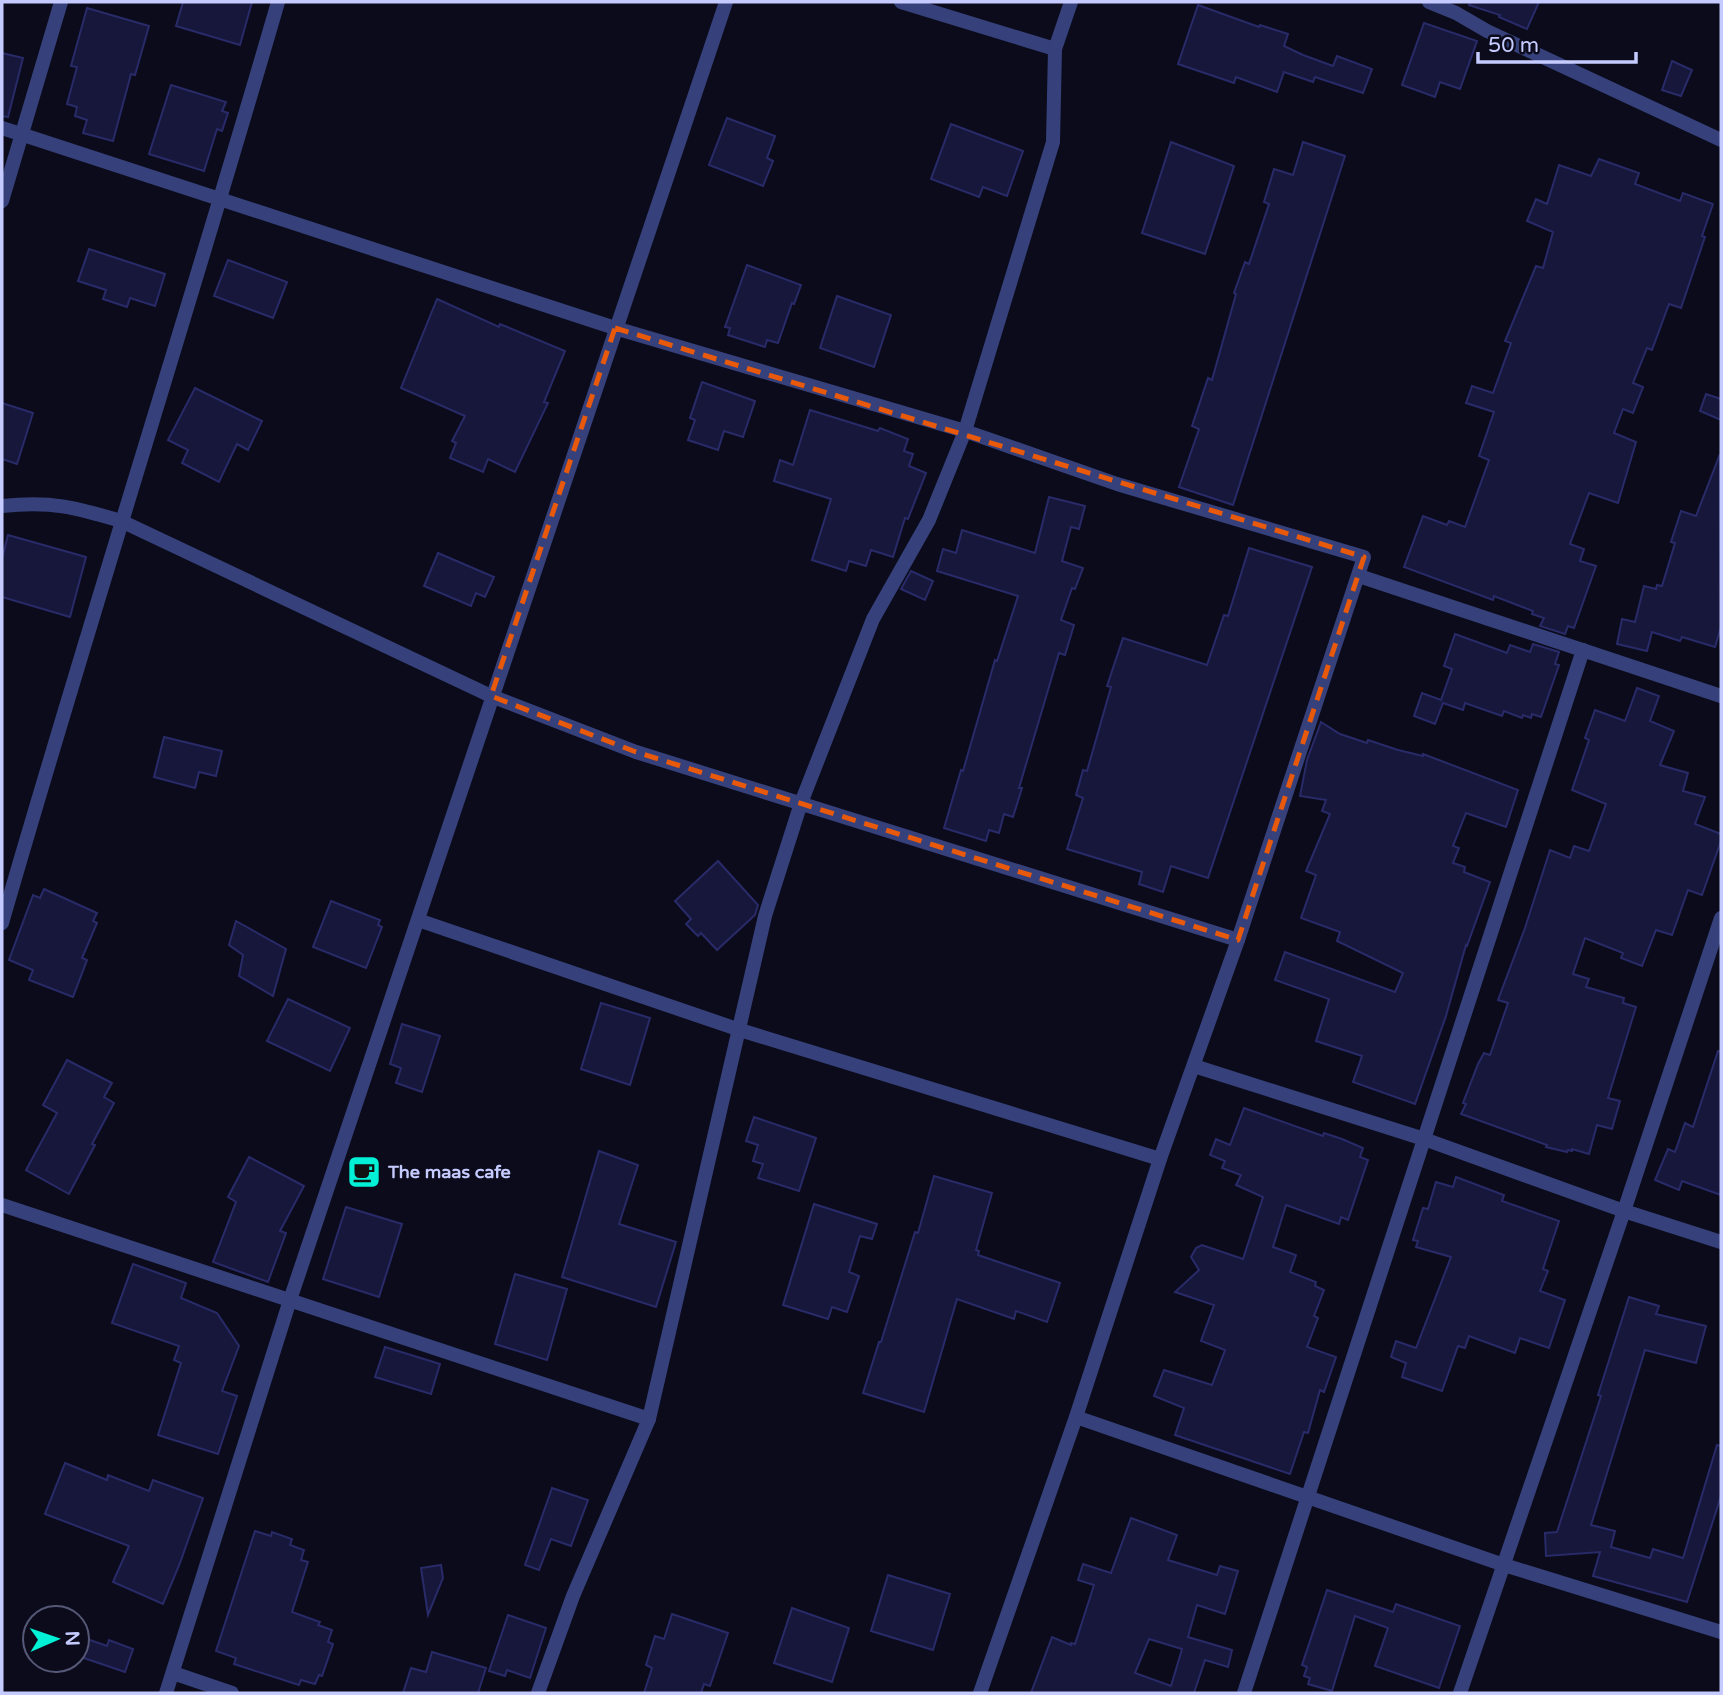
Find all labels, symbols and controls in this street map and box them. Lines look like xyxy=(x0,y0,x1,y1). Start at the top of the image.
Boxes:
scale bar xyxy=(1478,21,1636,65)
text: 50 m xyxy=(1488,33,1539,58)
cafe icon: The maas cafe xyxy=(345,1153,383,1191)
place label: The maas cafe xyxy=(387,1161,511,1183)
north arrow xyxy=(21,1604,91,1674)
text: N xyxy=(61,1630,83,1646)

